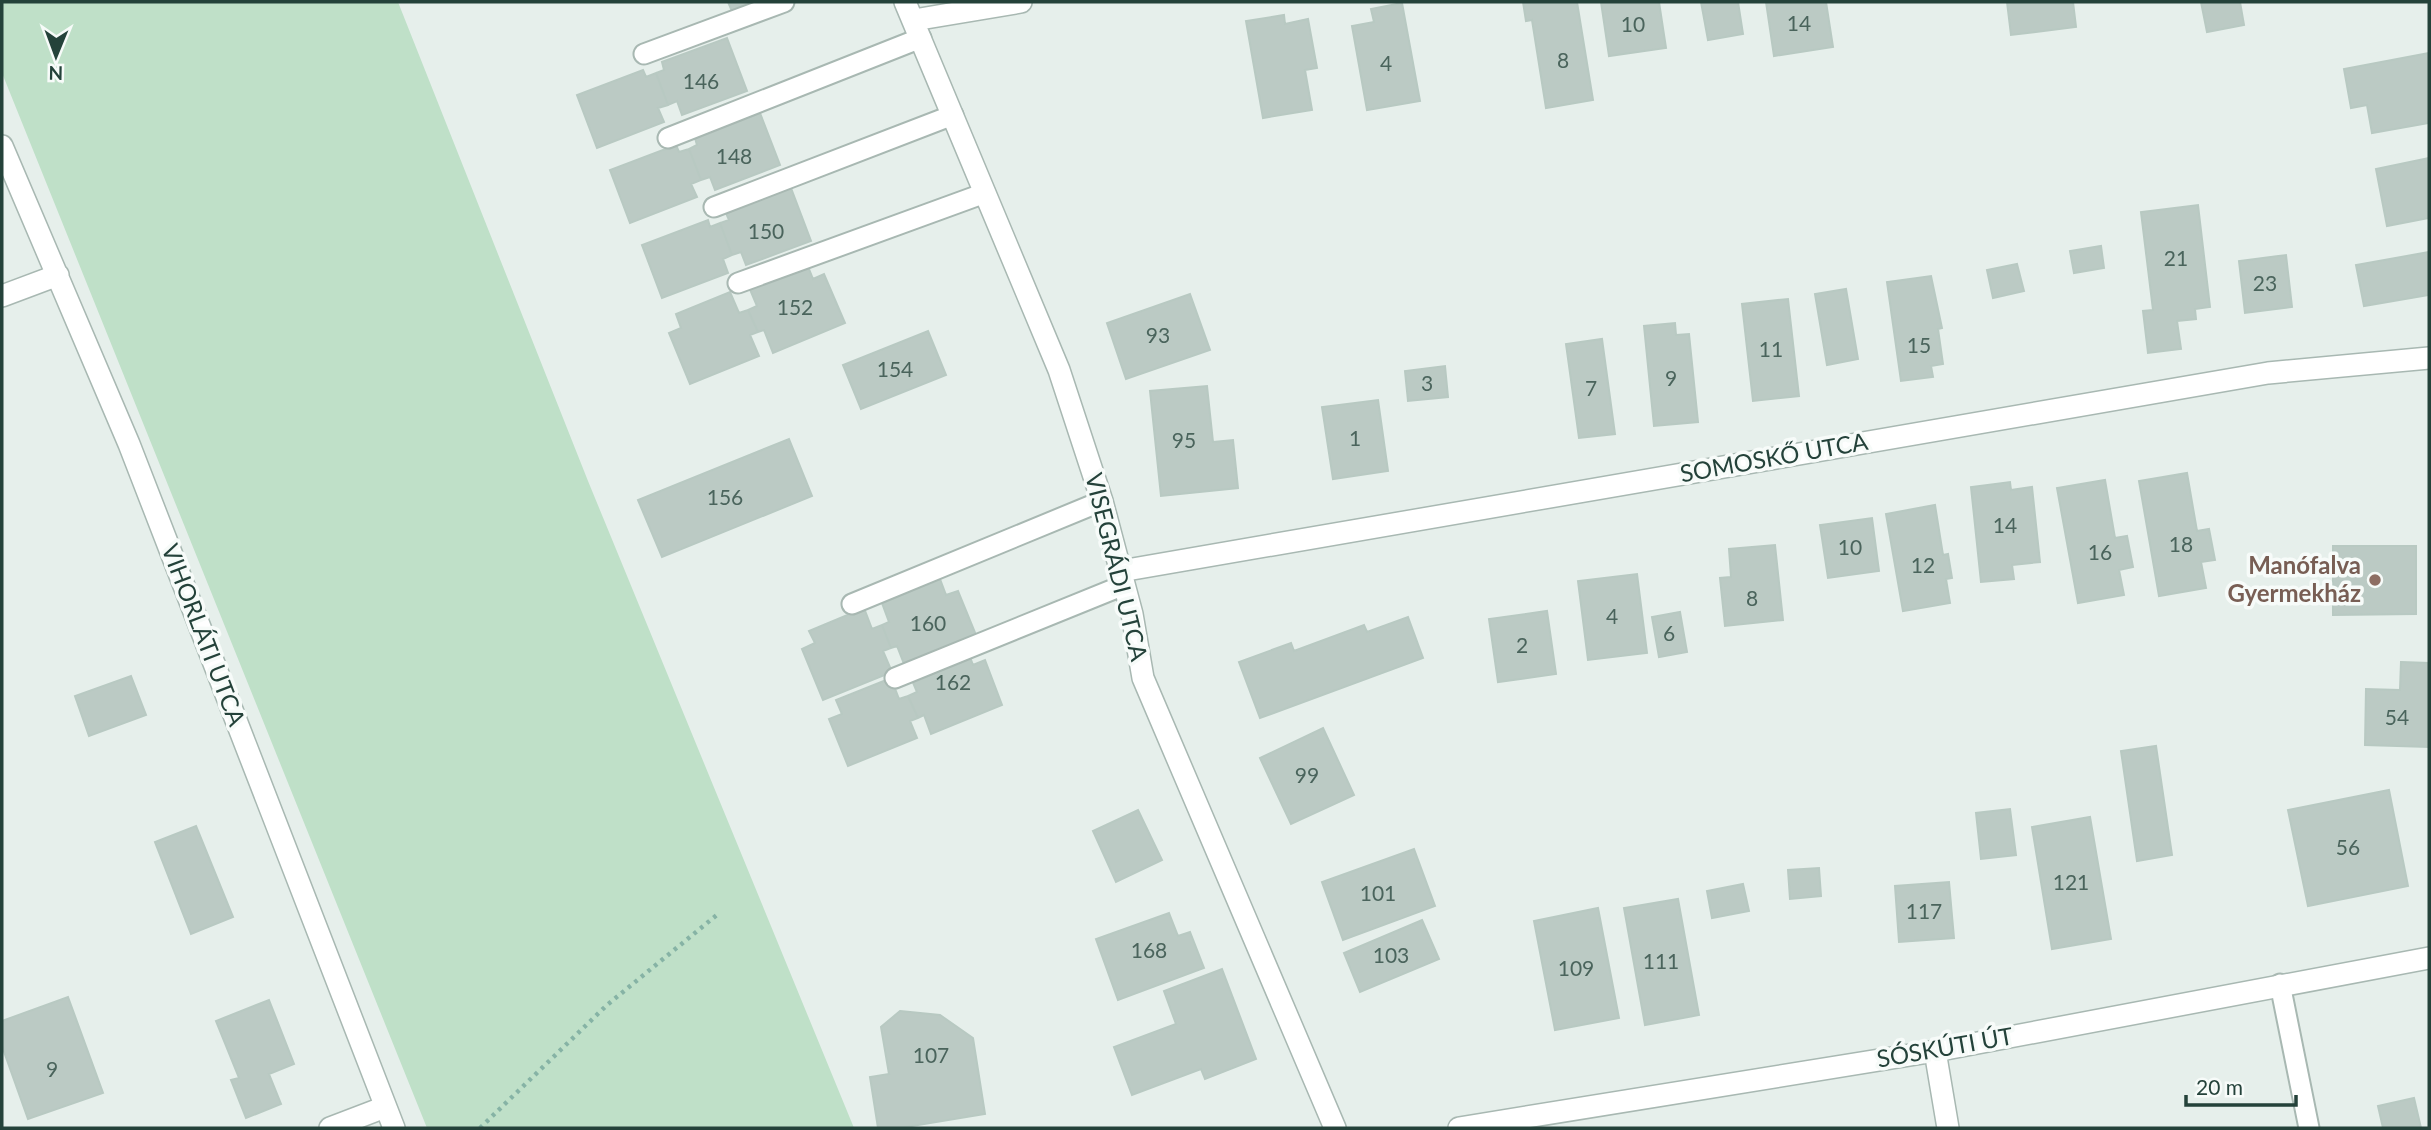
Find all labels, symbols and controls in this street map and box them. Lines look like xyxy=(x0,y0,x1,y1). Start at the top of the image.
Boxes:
house number: 14 xyxy=(1787,10,1811,35)
house number: 10 xyxy=(1621,11,1645,36)
north arrow xyxy=(21,21,91,91)
house number: 8 xyxy=(1557,47,1569,72)
house number: 4 xyxy=(1380,50,1392,75)
text: N xyxy=(48,62,63,85)
house number: 146 xyxy=(683,68,719,93)
house number: 148 xyxy=(716,143,752,168)
house number: 150 xyxy=(748,218,784,243)
house number: 21 xyxy=(2164,245,2188,270)
house number: 23 xyxy=(2253,270,2277,295)
house number: 152 xyxy=(777,294,813,319)
house number: 93 xyxy=(1146,322,1170,347)
house number: 15 xyxy=(1907,332,1931,357)
house number: 11 xyxy=(1759,336,1783,361)
house number: 154 xyxy=(877,356,913,381)
house number: 9 xyxy=(1665,365,1677,390)
house number: 3 xyxy=(1421,370,1433,395)
house number: 7 xyxy=(1585,375,1597,400)
house number: 1 xyxy=(1349,425,1361,450)
street label: SOMOSKŐ UTCA xyxy=(1678,426,1871,487)
house number: 95 xyxy=(1172,427,1196,452)
street label: VISEGRÁDI UTCA xyxy=(1080,470,1155,664)
house number: 156 xyxy=(707,484,743,509)
house number: 14 xyxy=(1993,512,2017,537)
house number: 18 xyxy=(2169,531,2193,556)
house number: 10 xyxy=(1838,534,1862,559)
street label: VIHORLÁTI UTCA xyxy=(156,539,253,730)
house number: 16 xyxy=(2088,539,2112,564)
place label: Manófalva Gyermekház xyxy=(2227,550,2361,607)
house number: 12 xyxy=(1911,552,1935,577)
marker: Manófalva Gyermekház xyxy=(2367,572,2383,588)
house number: 8 xyxy=(1746,585,1758,610)
house number: 4 xyxy=(1606,603,1618,628)
house number: 160 xyxy=(910,610,946,635)
house number: 6 xyxy=(1663,620,1675,645)
house number: 2 xyxy=(1516,632,1528,657)
house number: 162 xyxy=(935,669,971,694)
house number: 54 xyxy=(2385,704,2409,729)
house number: 99 xyxy=(1295,762,1319,787)
house number: 56 xyxy=(2336,834,2360,859)
house number: 121 xyxy=(2053,869,2089,894)
house number: 101 xyxy=(1360,880,1396,905)
house number: 117 xyxy=(1906,898,1942,923)
house number: 168 xyxy=(1131,937,1167,962)
house number: 103 xyxy=(1373,942,1409,967)
house number: 111 xyxy=(1643,948,1679,973)
house number: 109 xyxy=(1558,955,1594,980)
street label: SÓSKÚTI ÚT xyxy=(1874,1020,2015,1073)
house number: 107 xyxy=(913,1042,949,1067)
house number: 9 xyxy=(46,1056,58,1081)
scale bar xyxy=(2186,1064,2296,1108)
text: 20 m xyxy=(2196,1074,2243,1099)

